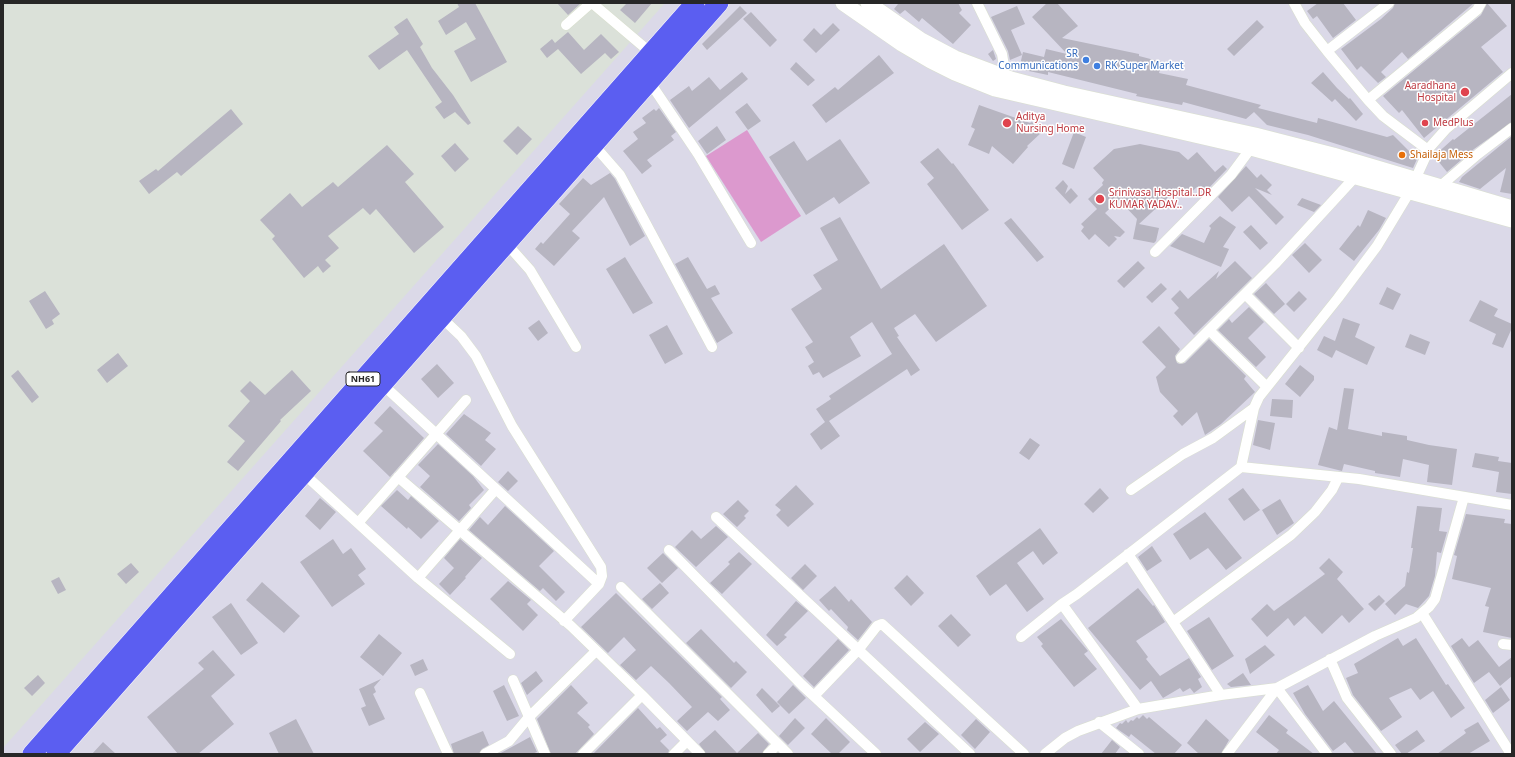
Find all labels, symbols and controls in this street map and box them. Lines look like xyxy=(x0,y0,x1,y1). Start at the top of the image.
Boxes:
place label: SR Communications xyxy=(998,48,1078,72)
marker: SR Communications xyxy=(1081,55,1091,65)
place label: RK Super Market xyxy=(1105,60,1184,72)
marker: RK Super Market xyxy=(1092,61,1102,71)
place label: Aaradhana Hospital xyxy=(1405,80,1456,104)
marker: Aaradhana Hospital xyxy=(1459,86,1471,98)
place label: Aditya Nursing Home xyxy=(1016,111,1085,134)
marker: Aditya Nursing Home xyxy=(1001,117,1013,129)
place label: MedPlus xyxy=(1433,117,1473,129)
marker: MedPlus xyxy=(1420,118,1430,128)
place label: Shailaja Mess xyxy=(1410,149,1473,161)
marker: Shailaja Mess xyxy=(1397,150,1407,160)
place label: Srinivasa Hospital..DR KUMAR YADAV.. xyxy=(1109,187,1211,210)
marker: Srinivasa Hospital..DR KUMAR YADAV.. xyxy=(1094,193,1106,205)
road number: NH61 xyxy=(346,372,380,386)

